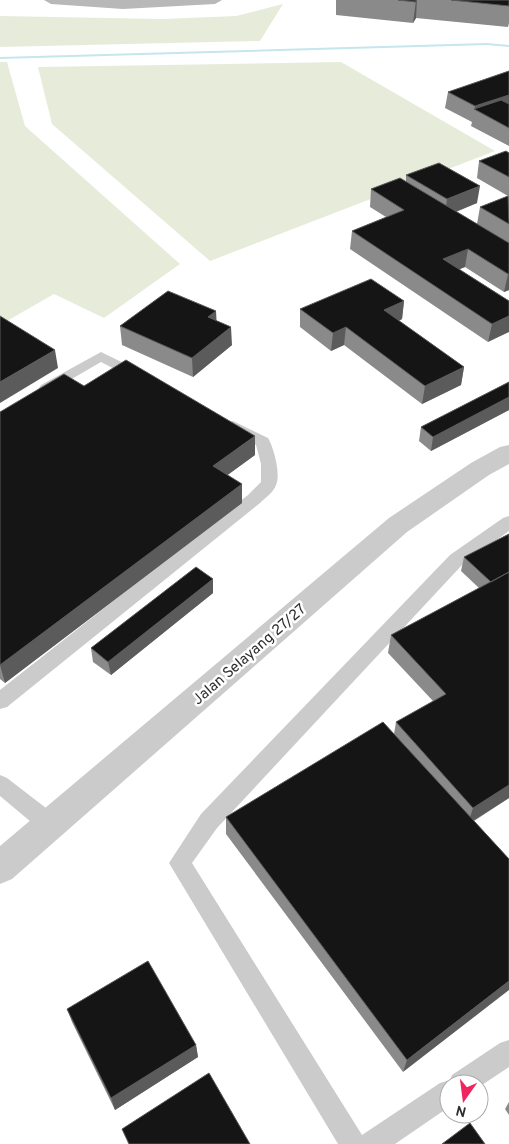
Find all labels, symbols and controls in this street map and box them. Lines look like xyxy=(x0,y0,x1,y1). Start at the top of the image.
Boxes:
street label: Jalan Selayang 27/27 xyxy=(189,600,311,710)
north arrow xyxy=(439,1074,489,1124)
text: N xyxy=(454,1101,468,1120)

